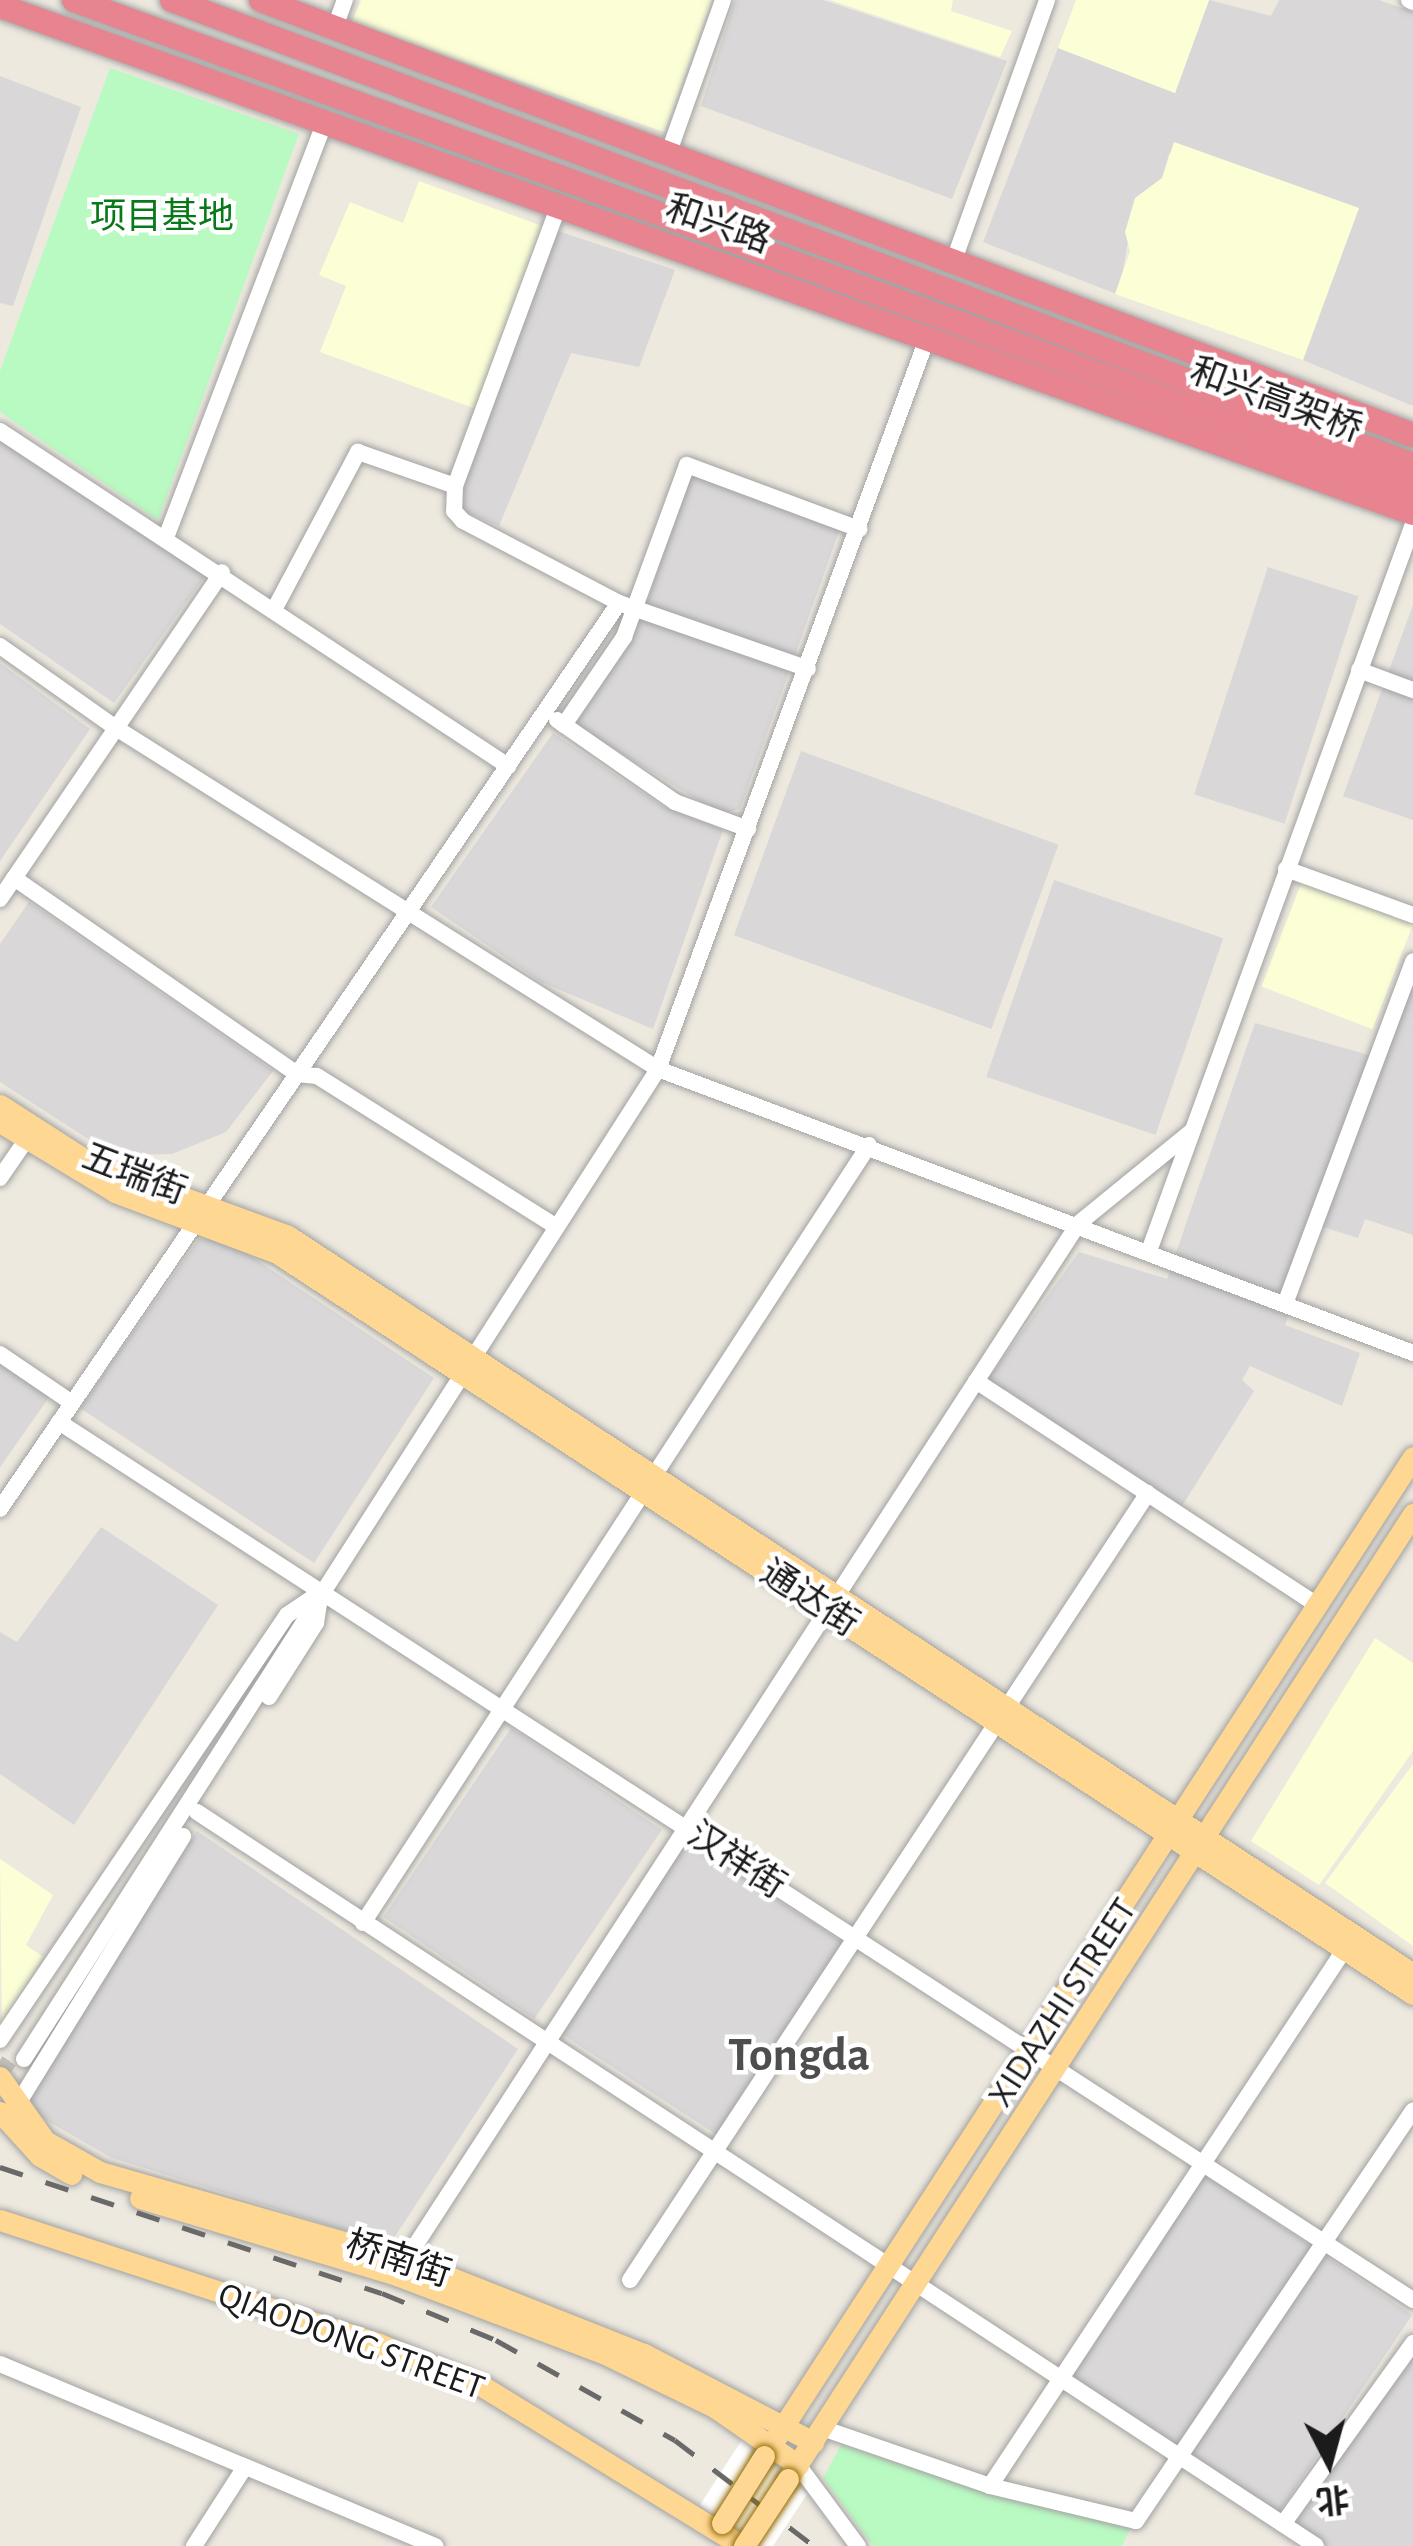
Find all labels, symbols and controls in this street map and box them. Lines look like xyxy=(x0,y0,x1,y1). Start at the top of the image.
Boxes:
street label: 和兴路 xyxy=(660,187,776,263)
park label: 项目基地 xyxy=(90,196,234,240)
street label: 和兴高架桥 xyxy=(1184,350,1368,452)
street label: 五瑞街 xyxy=(76,1135,192,1215)
street label: 通达街 xyxy=(752,1551,866,1647)
street label: 汉祥街 xyxy=(679,1813,793,1909)
street label: XIDAZHI STREET xyxy=(979,1891,1147,2115)
district label: Tongda xyxy=(728,2028,870,2086)
street label: 桥南街 xyxy=(340,2223,456,2297)
street label: QIAODONG STREET xyxy=(212,2274,490,2410)
north arrow xyxy=(1269,2402,1389,2522)
text: 北 xyxy=(1315,2480,1351,2516)

